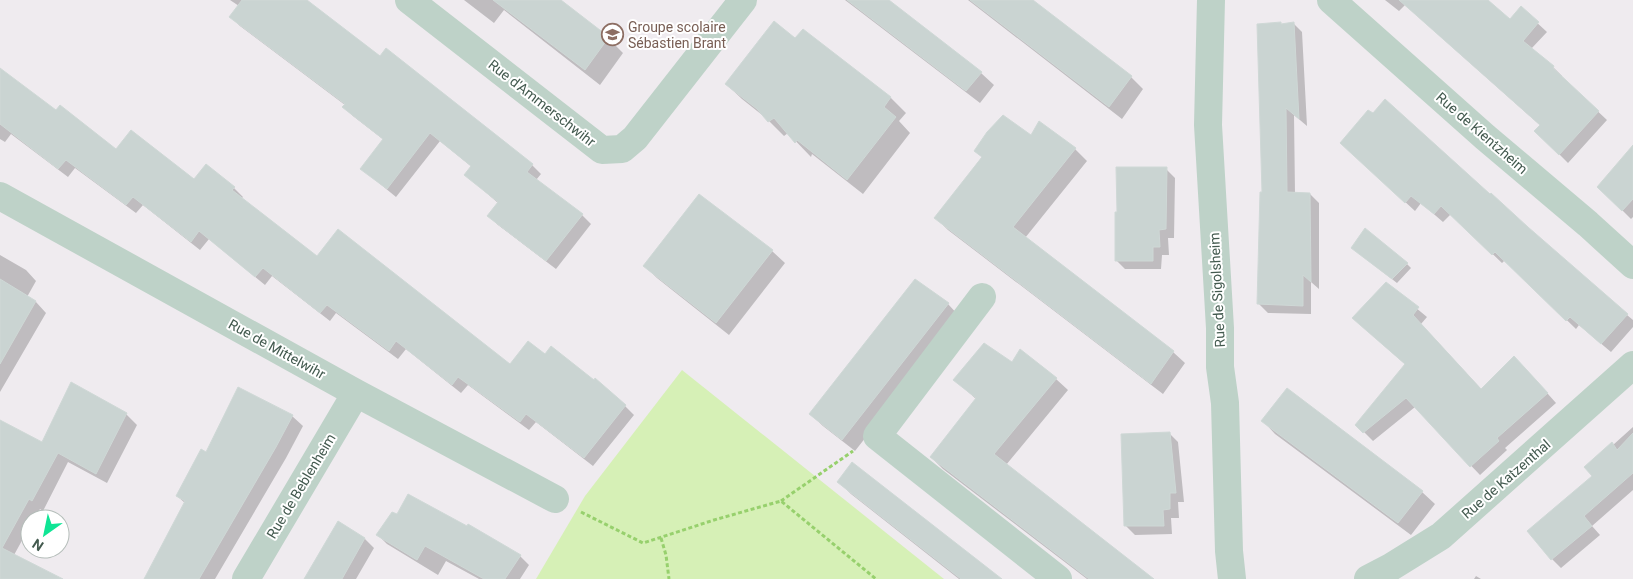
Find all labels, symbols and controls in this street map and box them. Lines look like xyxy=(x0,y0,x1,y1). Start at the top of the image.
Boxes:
place label: Groupe scolaire Sébastien Brant xyxy=(628,19,727,51)
school or university icon: Groupe scolaire Sébastien Brant xyxy=(600,23,624,47)
street label: Rue d'Ammerschwihr xyxy=(485,56,599,150)
street label: Rue de Kientzheim xyxy=(1433,89,1531,177)
street label: Rue de Sigolsheim xyxy=(1206,232,1228,348)
street label: Rue de Mittelwihr xyxy=(226,316,328,382)
street label: Rue de Beblenheim xyxy=(263,431,339,541)
street label: Rue de Katzenthal xyxy=(1458,436,1554,522)
north arrow xyxy=(20,509,70,559)
text: N xyxy=(29,535,46,554)

